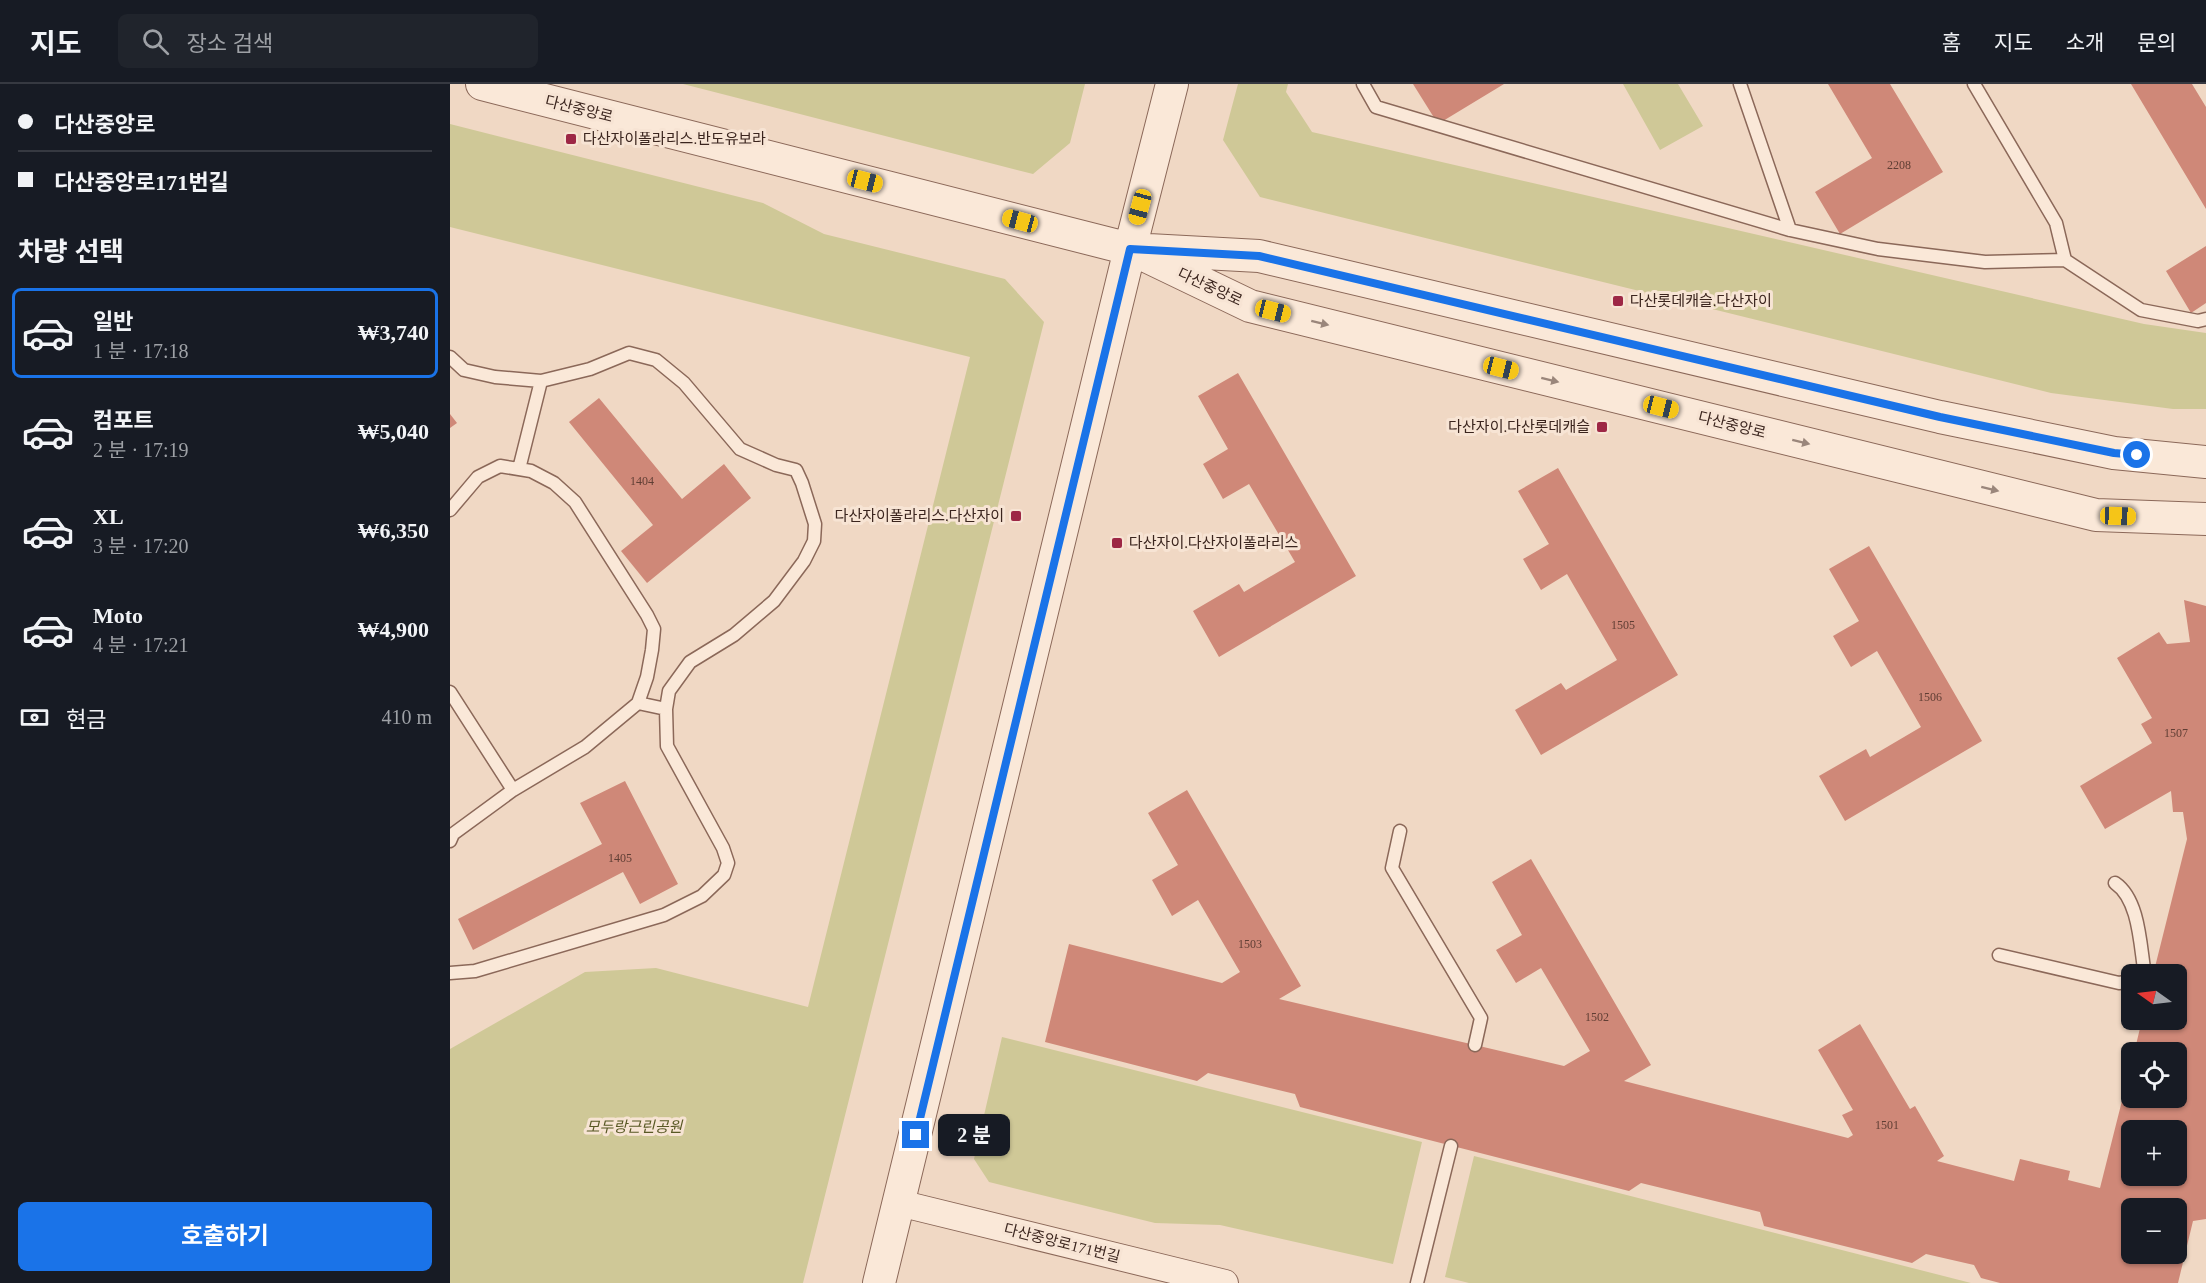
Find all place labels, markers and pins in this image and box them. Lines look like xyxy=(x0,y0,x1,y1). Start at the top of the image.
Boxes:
place label: 다산자이폴라리스.반도유보라 xyxy=(583,131,766,147)
marker: 다산자이폴라리스.반도유보라 xyxy=(564,132,578,146)
place label: 다산롯데캐슬.다산자이 xyxy=(1630,293,1772,309)
marker: 다산롯데캐슬.다산자이 xyxy=(1611,294,1625,308)
place label: 다산자이.다산롯데캐슬 xyxy=(1448,419,1590,435)
marker: 다산자이.다산롯데캐슬 xyxy=(1595,420,1609,434)
place label: 다산자이폴라리스.다산자이 xyxy=(835,508,1004,524)
marker: 다산자이폴라리스.다산자이 xyxy=(1009,509,1023,523)
place label: 다산자이.다산자이폴라리스 xyxy=(1129,535,1299,551)
marker: 다산자이.다산자이폴라리스 xyxy=(1110,536,1124,550)

